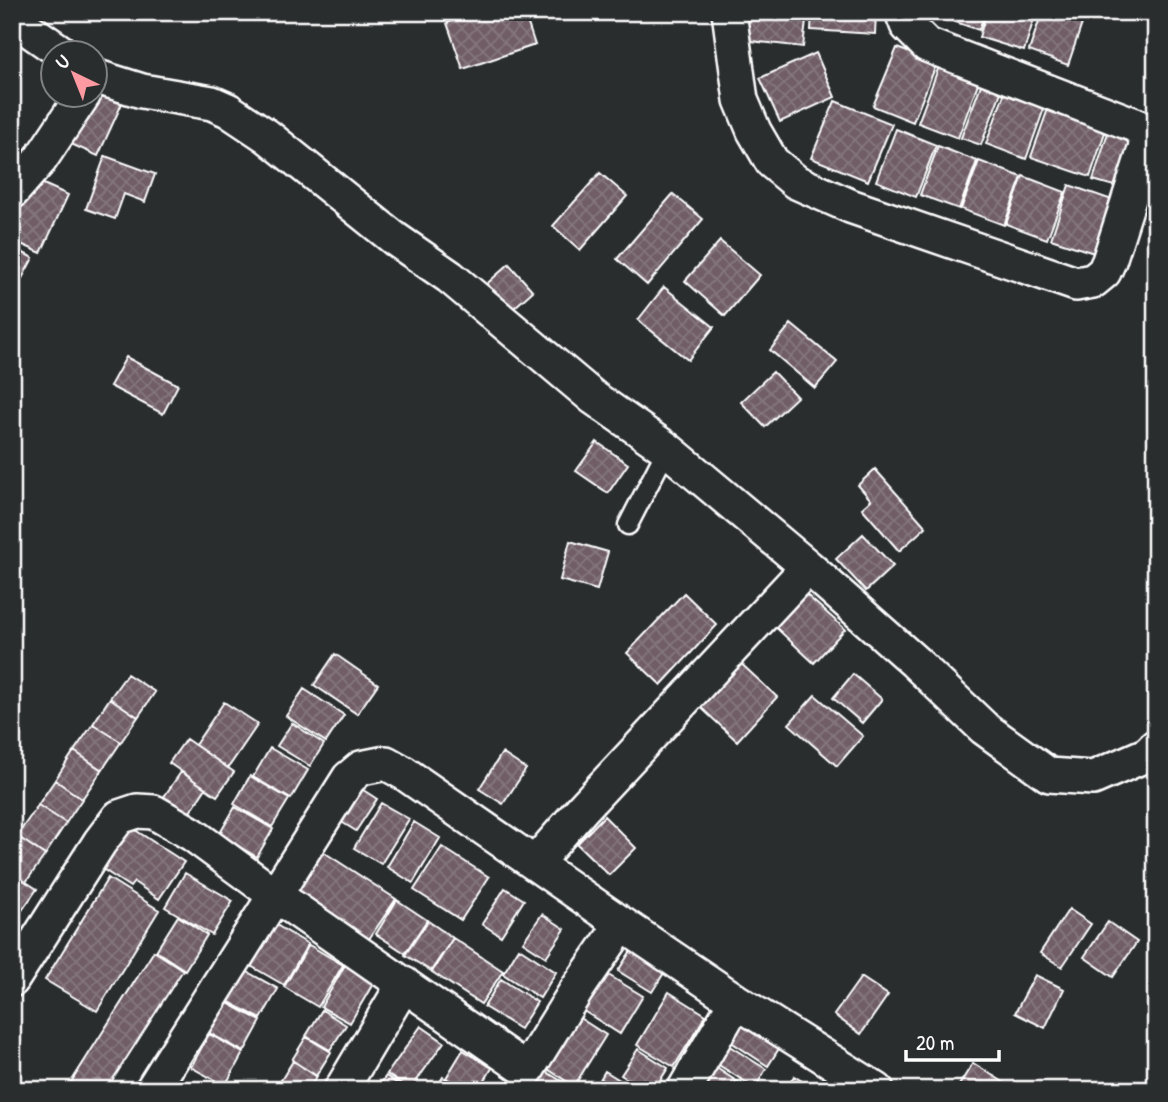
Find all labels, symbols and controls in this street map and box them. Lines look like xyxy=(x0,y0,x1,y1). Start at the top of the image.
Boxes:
north arrow xyxy=(38,38,108,108)
text: U xyxy=(50,48,75,75)
scale bar xyxy=(906,1018,998,1062)
text: 20 m xyxy=(916,1028,954,1057)

